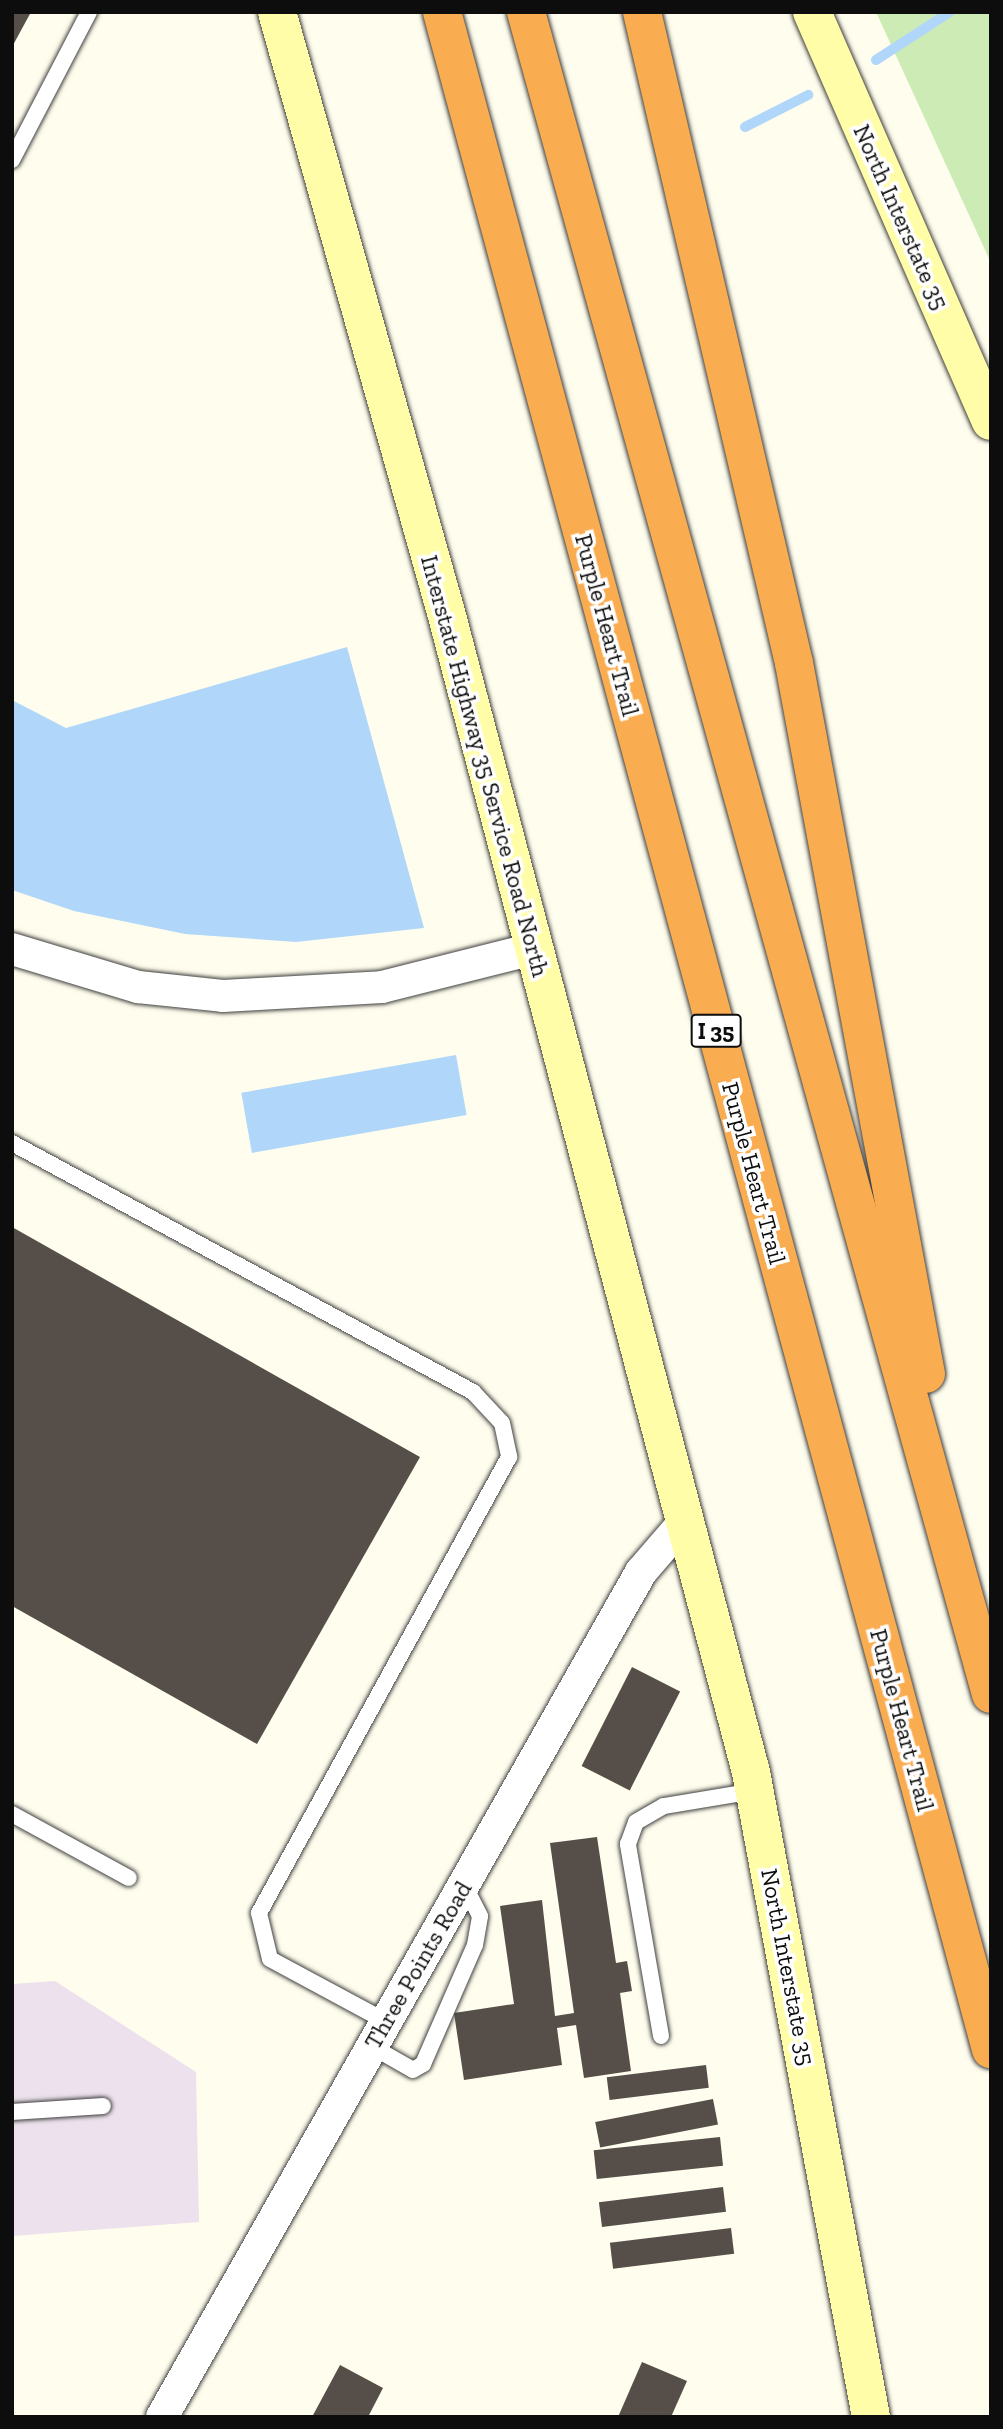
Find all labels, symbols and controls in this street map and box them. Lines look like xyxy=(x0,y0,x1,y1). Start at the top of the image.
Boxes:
street label: North Interstate 35 xyxy=(847,120,955,314)
street label: Purple Heart Trail xyxy=(569,531,645,719)
street label: Interstate Highway 35 Service Road North xyxy=(415,552,555,980)
road number: I 35 xyxy=(690,1012,742,1050)
street label: Purple Heart Trail xyxy=(716,1079,792,1267)
street label: Purple Heart Trail xyxy=(864,1626,940,1814)
street label: North Interstate 35 xyxy=(755,1866,821,2068)
street label: Three Points Road xyxy=(358,1876,478,2054)

